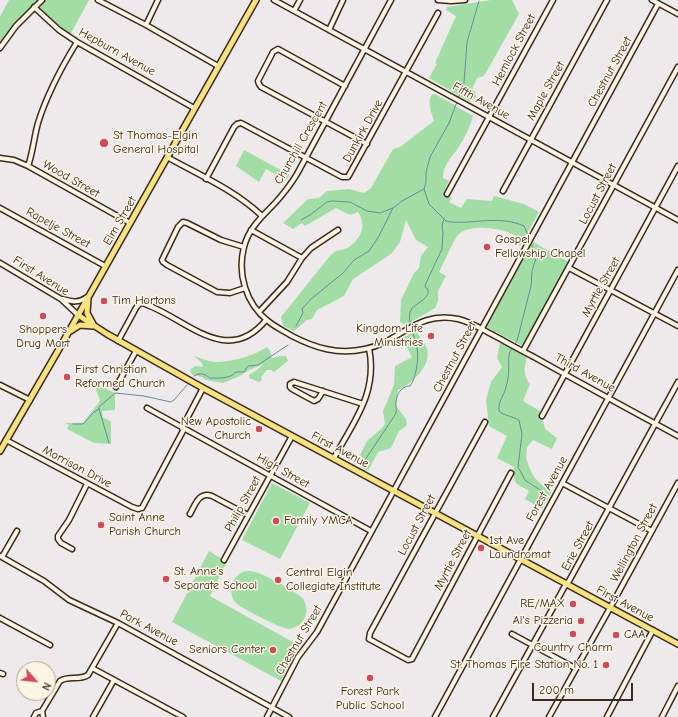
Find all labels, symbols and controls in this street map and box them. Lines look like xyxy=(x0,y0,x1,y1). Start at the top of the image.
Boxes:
street label: Hemlock Street xyxy=(489,12,539,88)
street label: Hepburn Avenue xyxy=(76,25,158,79)
street label: Chestnut Street xyxy=(585,34,635,110)
street label: Maple Street xyxy=(524,59,568,123)
street label: Fifth Avenue xyxy=(450,79,512,123)
street label: Dunkirk Drive xyxy=(340,97,386,165)
street label: Churchill Crescent xyxy=(271,99,331,187)
place label: St Thomas-Elgin General Hospital xyxy=(113,129,199,157)
marker: St Thomas-Elgin General Hospital xyxy=(98,137,110,149)
street label: Wood Street xyxy=(40,157,102,201)
street label: Locust Street xyxy=(576,161,620,227)
street label: Elm Street xyxy=(100,194,140,248)
street label: Rapelje Street xyxy=(23,204,93,252)
place label: Gospel Fellowship Chapel xyxy=(495,233,585,261)
marker: Gospel Fellowship Chapel xyxy=(482,242,492,252)
street label: First Avenue xyxy=(10,253,72,299)
street label: Myrtle Street xyxy=(579,255,623,319)
place label: Tim Hortons xyxy=(112,294,176,308)
marker: Tim Hortons xyxy=(99,296,109,306)
marker: Shoppers Drug Mart xyxy=(38,311,48,321)
street label: Chestnut Street xyxy=(430,319,480,395)
place label: Kingdom Life Ministries xyxy=(356,322,423,350)
place label: Shoppers Drug Mart xyxy=(16,323,70,351)
marker: Kingdom Life Ministries xyxy=(426,331,436,341)
street label: Third Avenue xyxy=(552,351,618,395)
place label: First Christian Reformed Church xyxy=(75,363,165,391)
marker: First Christian Reformed Church xyxy=(62,372,72,382)
place label: New Apostolic Church xyxy=(181,415,251,443)
marker: New Apostolic Church xyxy=(254,424,264,434)
street label: First Avenue xyxy=(309,429,371,471)
street label: Morrison Drive xyxy=(40,443,114,491)
street label: High Street xyxy=(254,451,312,491)
street label: Forest Avenue xyxy=(523,454,571,524)
street label: Philip Street xyxy=(222,474,264,534)
street label: Locust Street xyxy=(395,492,439,558)
street label: Wellington Street xyxy=(607,501,661,585)
place label: Saint Anne Parish Church xyxy=(109,511,181,539)
place label: Family YMCA xyxy=(284,514,353,528)
marker: Family YMCA xyxy=(271,516,281,526)
street label: Erie Street xyxy=(558,519,598,573)
marker: Saint Anne Parish Church xyxy=(96,520,106,530)
street label: Myrtie Street xyxy=(431,527,475,593)
place label: 1st Ave Laundromat xyxy=(489,534,551,562)
marker: 1st Ave Laundromat xyxy=(476,543,486,553)
place label: St. Anne's Separate School xyxy=(174,565,257,593)
place label: Central Elgin Collegiate Institute xyxy=(286,566,381,594)
marker: St. Anne's Separate School xyxy=(161,574,171,584)
marker: Central Elgin Collegiate Institute xyxy=(273,575,283,585)
street label: First Avenue xyxy=(594,583,656,625)
place label: RE/MAX xyxy=(520,597,565,611)
marker: RE/MAX xyxy=(568,599,578,609)
street label: Chestnut Street xyxy=(273,603,325,677)
street label: Park Avenue xyxy=(118,607,180,649)
place label: Al's Pizzeria xyxy=(513,614,573,628)
marker: Al's Pizzeria xyxy=(576,616,586,626)
place label: CAA xyxy=(624,628,645,642)
marker: Country Charm xyxy=(568,629,578,639)
marker: CAA xyxy=(611,630,621,640)
place label: Country Charm xyxy=(534,641,612,655)
place label: Seniors Center xyxy=(189,643,265,657)
marker: Seniors Center xyxy=(268,645,278,655)
place label: St. Thomas Fire Station No. 1 xyxy=(450,658,598,672)
marker: St. Thomas Fire Station No. 1 xyxy=(601,660,611,670)
north arrow xyxy=(16,661,56,701)
marker: Forest Park Public School xyxy=(365,673,375,683)
scale bar xyxy=(534,675,635,701)
text: N xyxy=(39,680,54,692)
text: 200 m xyxy=(539,683,574,697)
place label: Forest Park Public School xyxy=(336,685,404,713)

